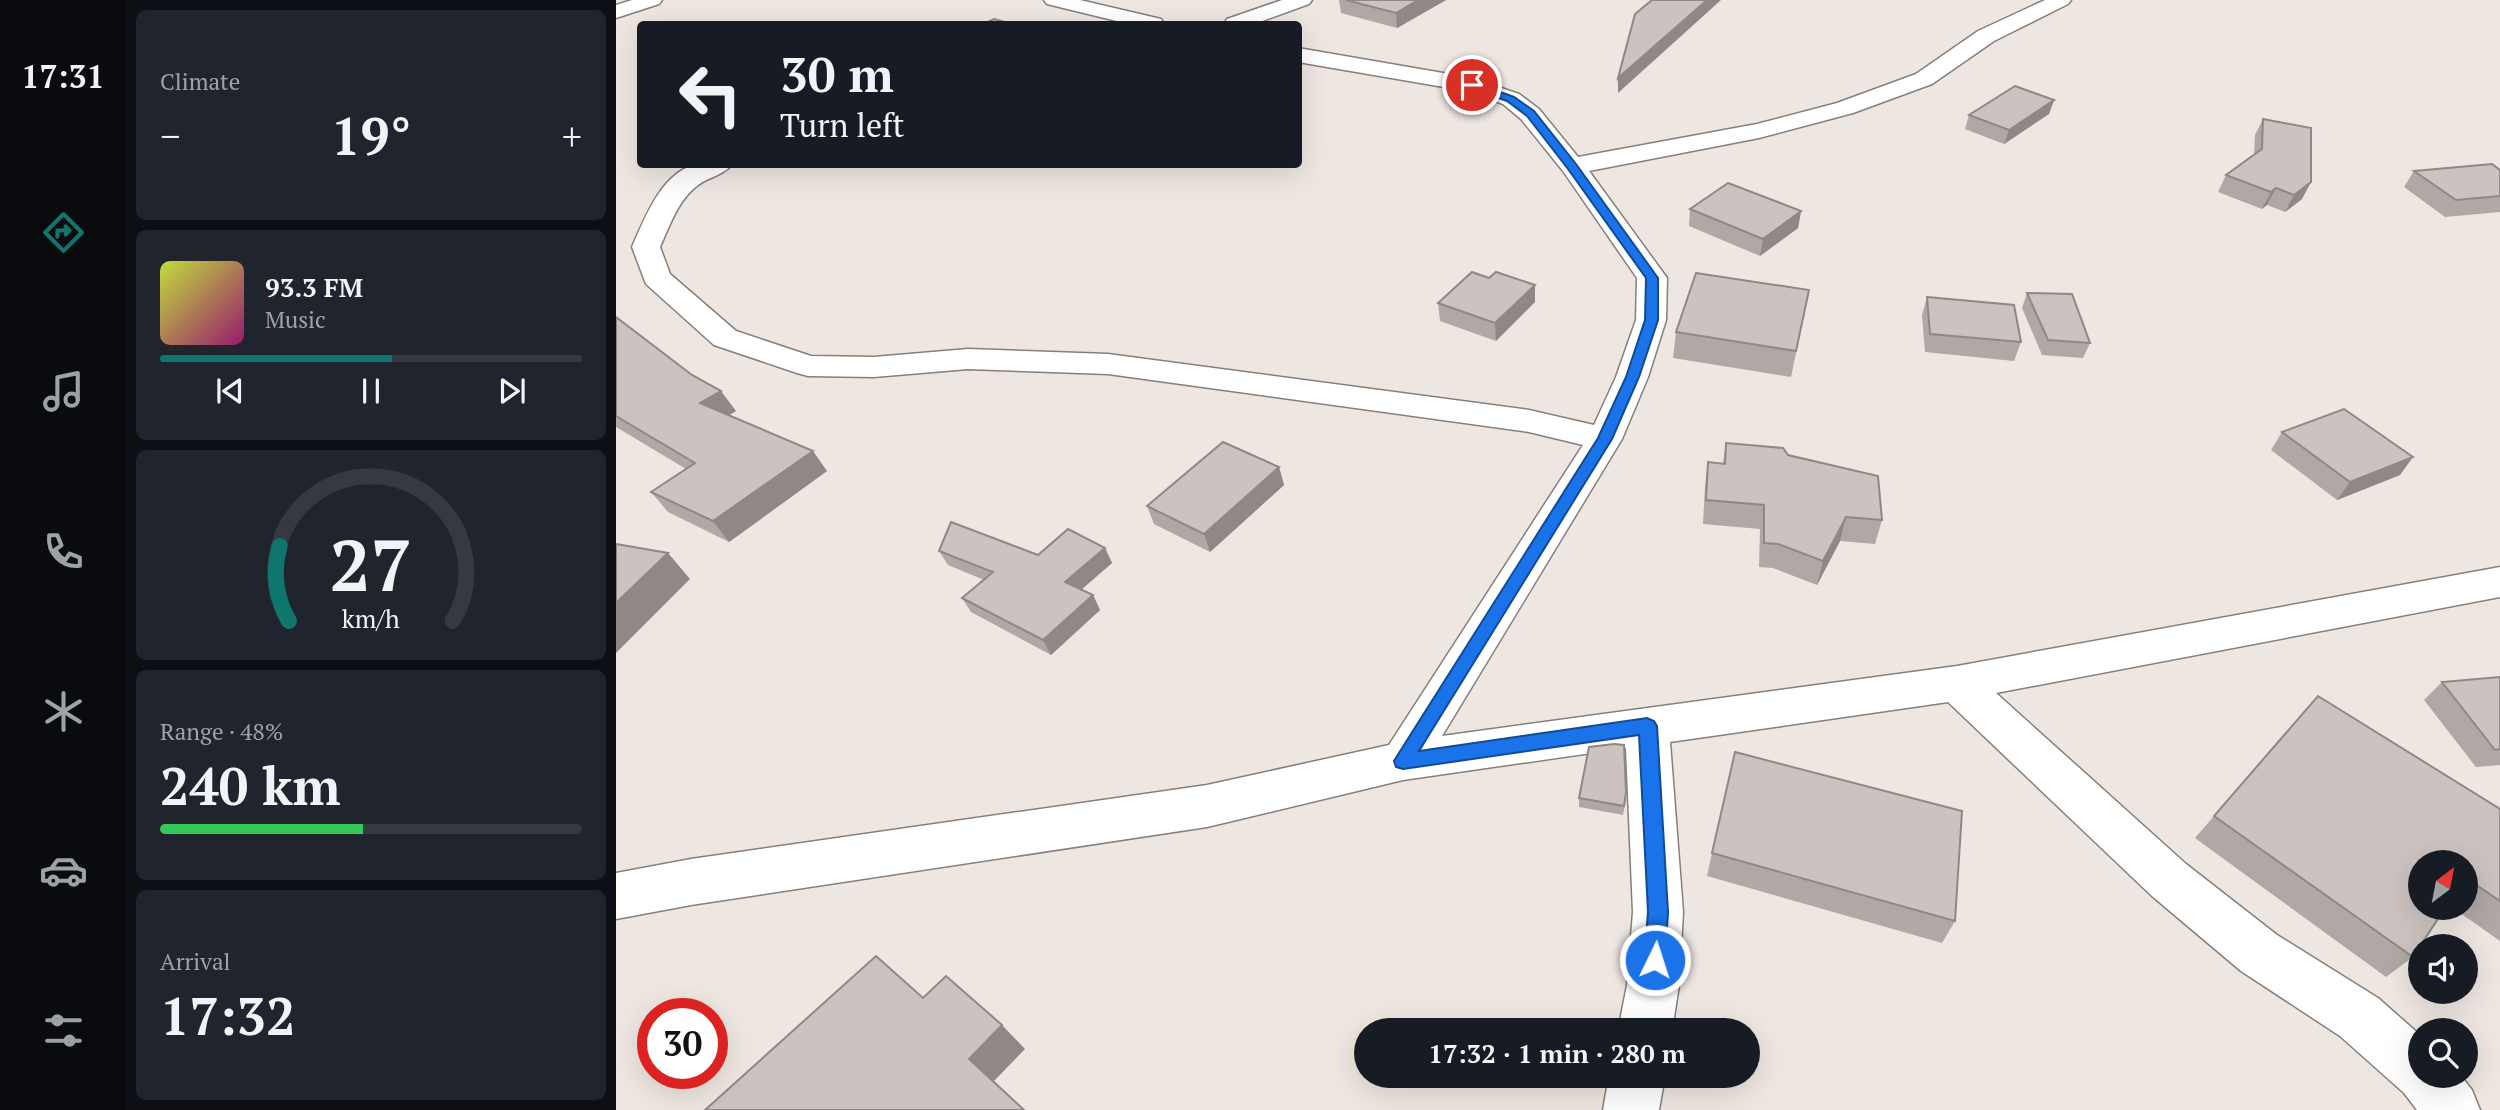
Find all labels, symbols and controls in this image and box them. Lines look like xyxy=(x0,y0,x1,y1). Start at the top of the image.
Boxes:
text: 30 m xyxy=(780,41,894,106)
icon: left xyxy=(665,49,756,140)
text: 17:31 xyxy=(21,55,105,97)
pin xyxy=(1442,55,1502,115)
text: Climate xyxy=(160,66,240,97)
icon: arrive xyxy=(1453,66,1491,104)
text: 19° xyxy=(331,101,411,170)
text: Turn left xyxy=(780,104,904,146)
text: − xyxy=(160,111,180,161)
text: + xyxy=(562,111,582,161)
icon: directions xyxy=(39,208,88,257)
text: 93.3 FM xyxy=(265,270,363,304)
text: Music xyxy=(265,304,326,335)
icon: music xyxy=(39,367,88,416)
icon: previous xyxy=(211,372,249,410)
icon: pause xyxy=(352,372,390,410)
icon: next xyxy=(493,372,531,410)
text: 27 xyxy=(330,515,412,612)
icon: phone xyxy=(39,527,88,576)
text: km/h xyxy=(342,602,400,635)
icon: climate xyxy=(39,687,88,736)
text: Range · 48% xyxy=(160,716,283,747)
text: 240 km xyxy=(160,751,341,820)
icon: car xyxy=(39,846,88,895)
north arrow xyxy=(2408,850,2478,920)
map controls xyxy=(2408,850,2478,1088)
position arrow xyxy=(1618,923,1692,997)
button: sound xyxy=(2408,934,2478,1004)
text: Arrival xyxy=(160,946,231,977)
text: 17:32 xyxy=(160,981,295,1050)
speed limit sign: 30 xyxy=(637,998,728,1089)
icon: filters xyxy=(39,1006,88,1055)
button: search xyxy=(2408,1018,2478,1088)
text: 17:32 · 1 min · 280 m xyxy=(1428,1036,1686,1070)

